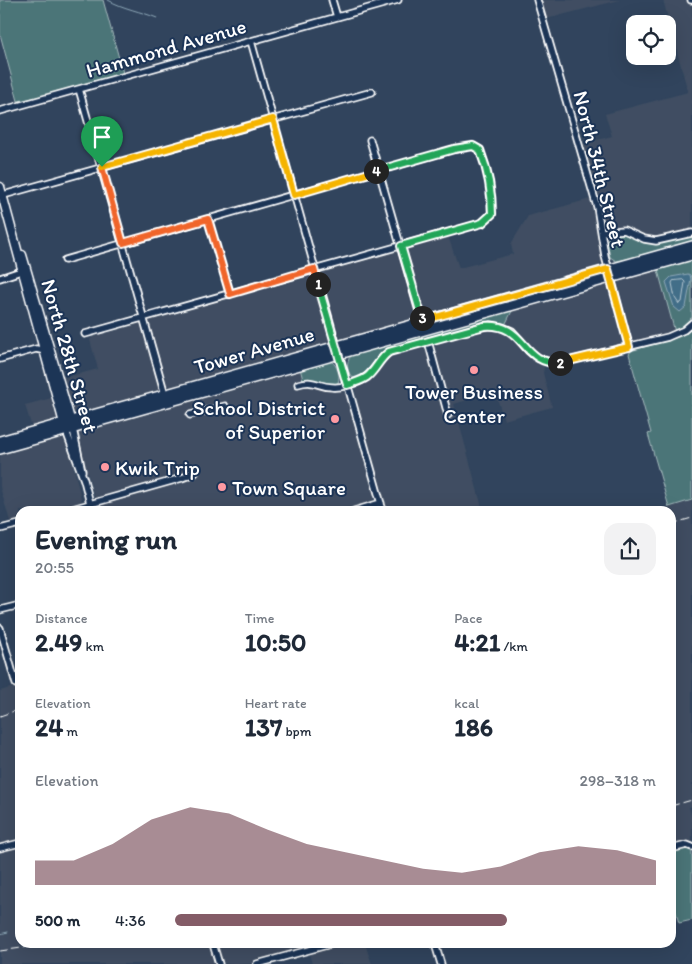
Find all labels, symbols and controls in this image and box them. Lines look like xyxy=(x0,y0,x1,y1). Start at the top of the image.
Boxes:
street label: Hammond Avenue xyxy=(83,13,249,83)
map controls xyxy=(626,15,676,65)
button: locate xyxy=(626,15,676,65)
street label: North 34th Street xyxy=(568,88,632,250)
pin xyxy=(81,116,123,167)
icon: arrive xyxy=(88,123,116,151)
pin: 4 xyxy=(364,158,388,184)
text: 4 xyxy=(372,163,381,180)
pin: 1 xyxy=(306,272,330,296)
street label: North 28th Street xyxy=(36,276,104,436)
text: 1 xyxy=(315,276,322,293)
pin: 3 xyxy=(410,306,434,330)
text: 3 xyxy=(419,310,426,327)
street label: Tower Avenue xyxy=(191,321,317,379)
pin: 2 xyxy=(548,350,572,376)
text: 2 xyxy=(557,355,564,372)
marker: Tower Business Center xyxy=(468,364,480,376)
place label: Tower Business Center xyxy=(405,379,543,428)
place label: School District of Superior xyxy=(193,395,326,444)
marker: School District of Superior xyxy=(329,413,341,425)
place label: Kwik Trip xyxy=(115,455,200,480)
marker: Kwik Trip xyxy=(99,461,111,473)
place label: Town Square xyxy=(232,475,346,500)
marker: Town Square xyxy=(216,481,228,493)
text: Evening run xyxy=(35,522,177,556)
button: share xyxy=(604,523,656,575)
text: 20:55 xyxy=(35,558,74,577)
text: Distance xyxy=(35,610,87,627)
text: Time xyxy=(245,610,275,627)
text: Pace xyxy=(454,610,482,627)
text: 2.49 xyxy=(35,627,82,657)
text: 10:50 xyxy=(245,627,306,657)
text: 4:21 xyxy=(454,627,500,657)
text: km xyxy=(82,638,104,655)
text: /km xyxy=(500,638,528,655)
text: Elevation xyxy=(35,695,91,712)
text: Heart rate xyxy=(245,695,307,712)
text: kcal xyxy=(454,695,479,712)
text: 24 xyxy=(35,712,63,742)
text: 137 xyxy=(245,712,282,742)
text: 186 xyxy=(454,712,493,742)
text: m xyxy=(63,723,78,740)
text: bpm xyxy=(282,723,311,740)
text: Elevation xyxy=(35,771,99,790)
text: 298–318 m xyxy=(580,771,656,790)
text: 500 m xyxy=(35,911,80,930)
text: 4:36 xyxy=(115,911,146,930)

